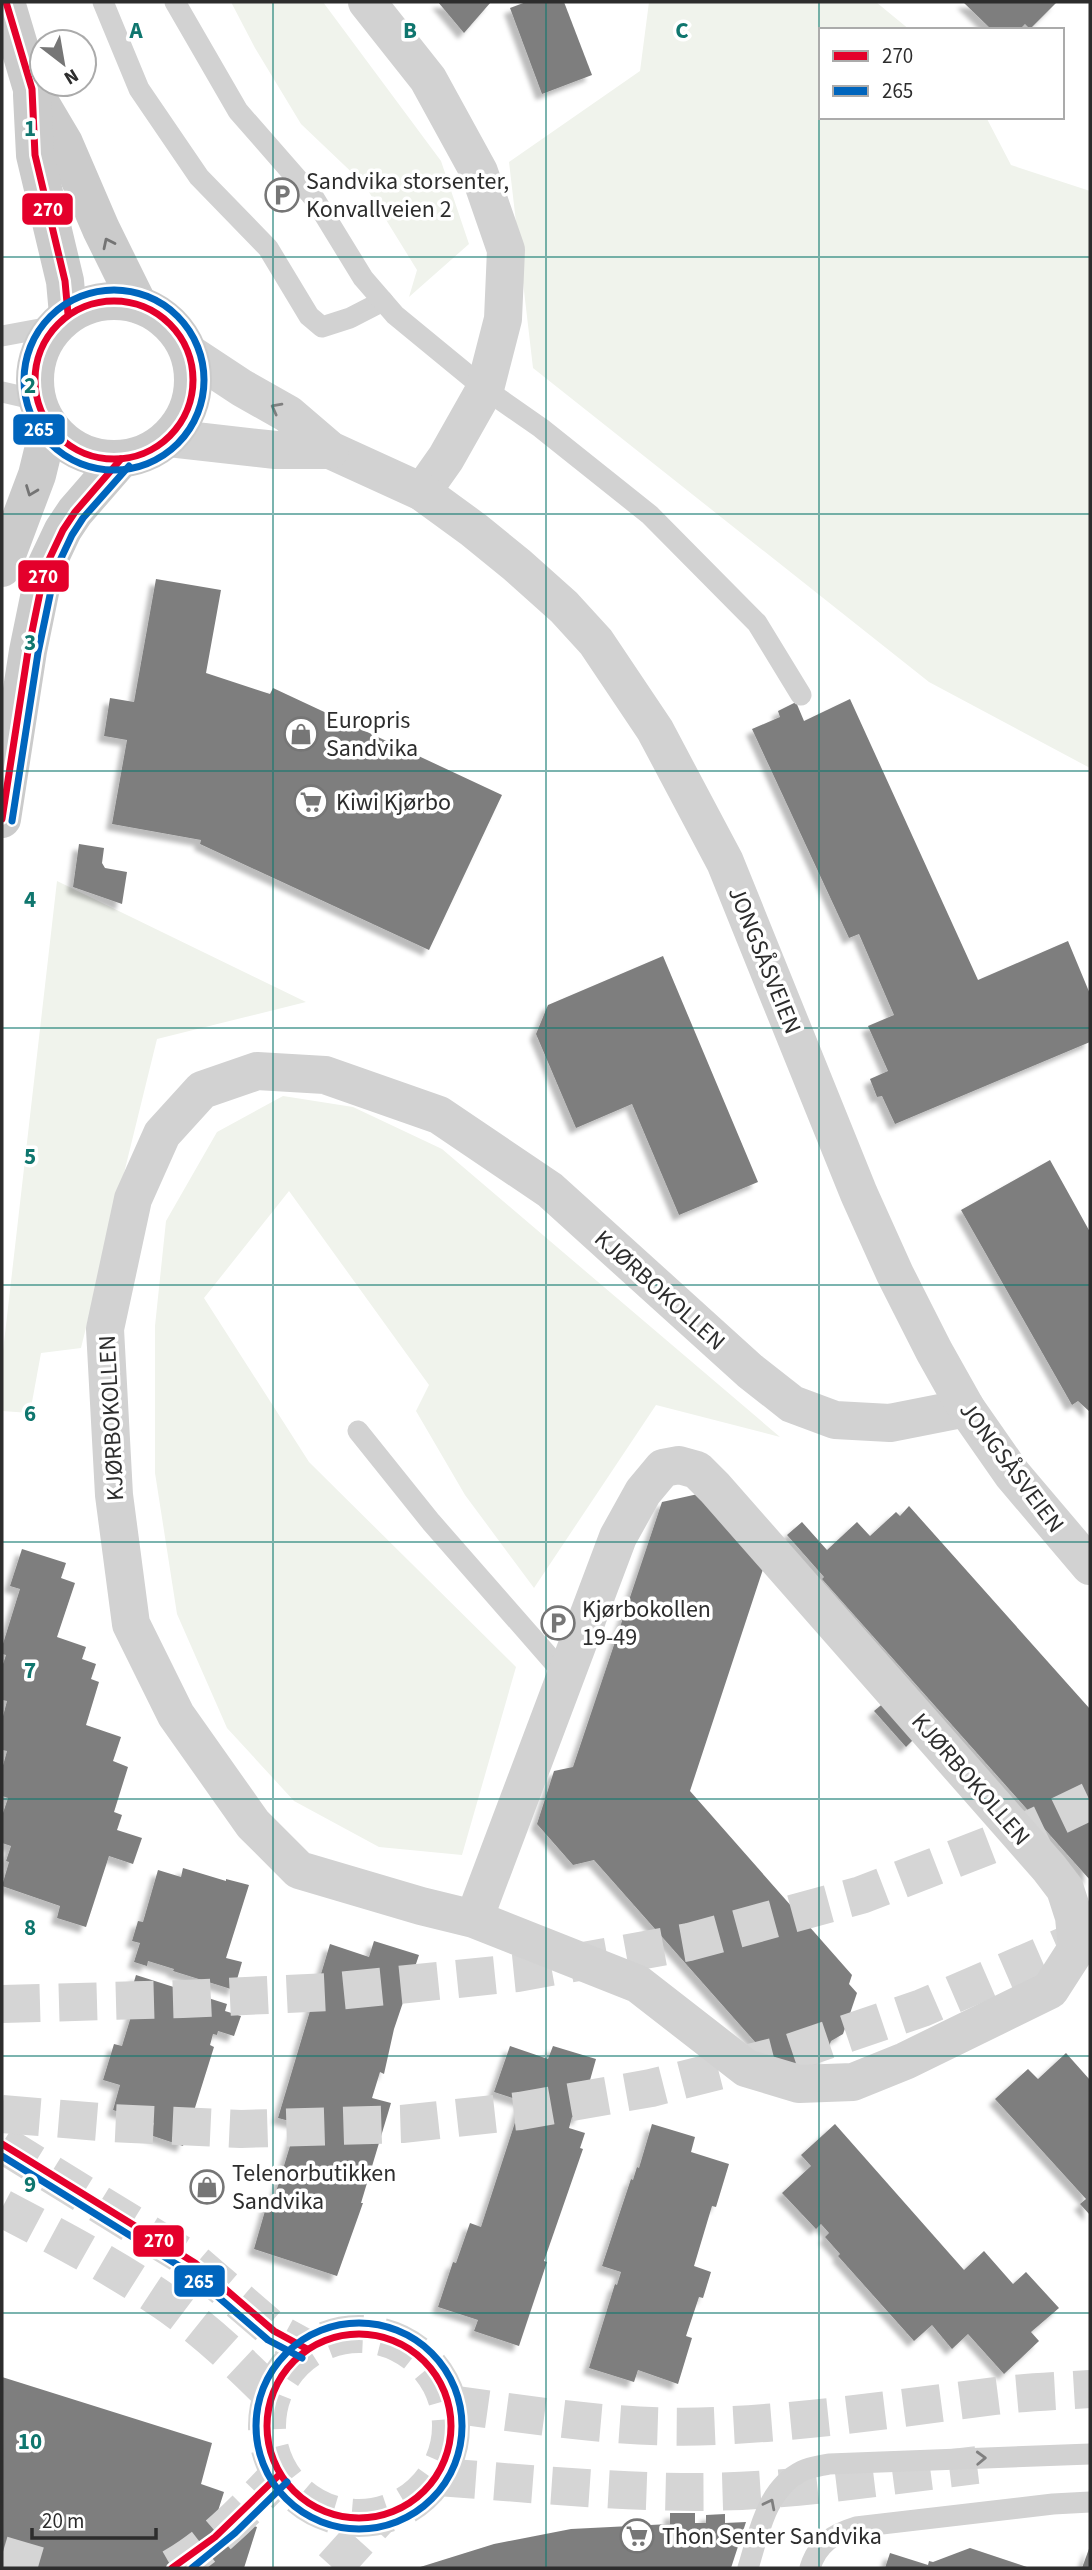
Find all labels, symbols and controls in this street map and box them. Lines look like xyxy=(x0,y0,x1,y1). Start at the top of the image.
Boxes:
text: A xyxy=(128,14,143,47)
text: B xyxy=(403,14,417,47)
text: C xyxy=(675,14,689,47)
north arrow xyxy=(28,28,98,98)
legend xyxy=(819,28,1064,119)
text: 270 xyxy=(882,41,913,71)
text: N xyxy=(59,61,83,91)
text: 265 xyxy=(882,76,913,106)
text: 1 xyxy=(24,112,36,145)
place label: Sandvika storsenter, Konvallveien 2 xyxy=(306,164,509,227)
parking icon: Sandvika storsenter, Konvallveien 2 xyxy=(263,176,301,214)
line badge: 270 xyxy=(21,192,74,226)
text: 270 xyxy=(33,197,63,224)
one-way arrow xyxy=(102,238,116,250)
text: 2 xyxy=(24,369,36,402)
one-way arrow xyxy=(271,403,284,416)
line badge: 265 xyxy=(12,413,66,446)
text: 265 xyxy=(24,417,54,444)
one-way arrow xyxy=(26,485,40,497)
line badge: 270 xyxy=(17,559,70,593)
text: 270 xyxy=(28,564,58,591)
text: 3 xyxy=(24,626,36,659)
place label: Europris Sandvika xyxy=(326,703,418,766)
shop icon: Europris Sandvika xyxy=(282,715,320,753)
supermarket icon: Kiwi Kjørbo xyxy=(292,783,330,821)
place label: Kiwi Kjørbo xyxy=(336,785,451,820)
street label: JONGSÅSVEIEN xyxy=(719,881,810,1039)
text: 4 xyxy=(24,883,36,916)
text: 5 xyxy=(24,1140,36,1173)
street label: KJØRBOKOLLEN xyxy=(586,1222,733,1359)
street label: KJØRBOKOLLEN xyxy=(90,1334,133,1502)
street label: JONGSÅSVEIEN xyxy=(951,1394,1073,1540)
text: 6 xyxy=(24,1397,36,1430)
place label: Kjørbokollen 19-49 xyxy=(582,1592,711,1655)
parking icon: Kjørbokollen 19-49 xyxy=(539,1604,577,1642)
text: 7 xyxy=(24,1654,36,1687)
street label: KJØRBOKOLLEN xyxy=(903,1705,1038,1853)
text: 8 xyxy=(24,1911,36,1944)
place label: Telenorbutikken Sandvika xyxy=(232,2156,396,2219)
text: 9 xyxy=(24,2168,36,2201)
shop icon: Telenorbutikken Sandvika xyxy=(188,2168,226,2206)
line badge: 270 xyxy=(132,2224,185,2258)
text: 270 xyxy=(144,2228,174,2255)
line badge: 265 xyxy=(173,2264,226,2298)
text: 265 xyxy=(184,2269,214,2296)
text: 10 xyxy=(18,2425,42,2458)
one-way arrow xyxy=(976,2450,987,2465)
scale bar xyxy=(32,2496,156,2540)
one-way arrow xyxy=(762,2499,776,2511)
text: 20 m xyxy=(42,2506,84,2536)
supermarket icon: Thon Senter Sandvika xyxy=(618,2517,656,2555)
place label: Thon Senter Sandvika xyxy=(662,2519,882,2554)

